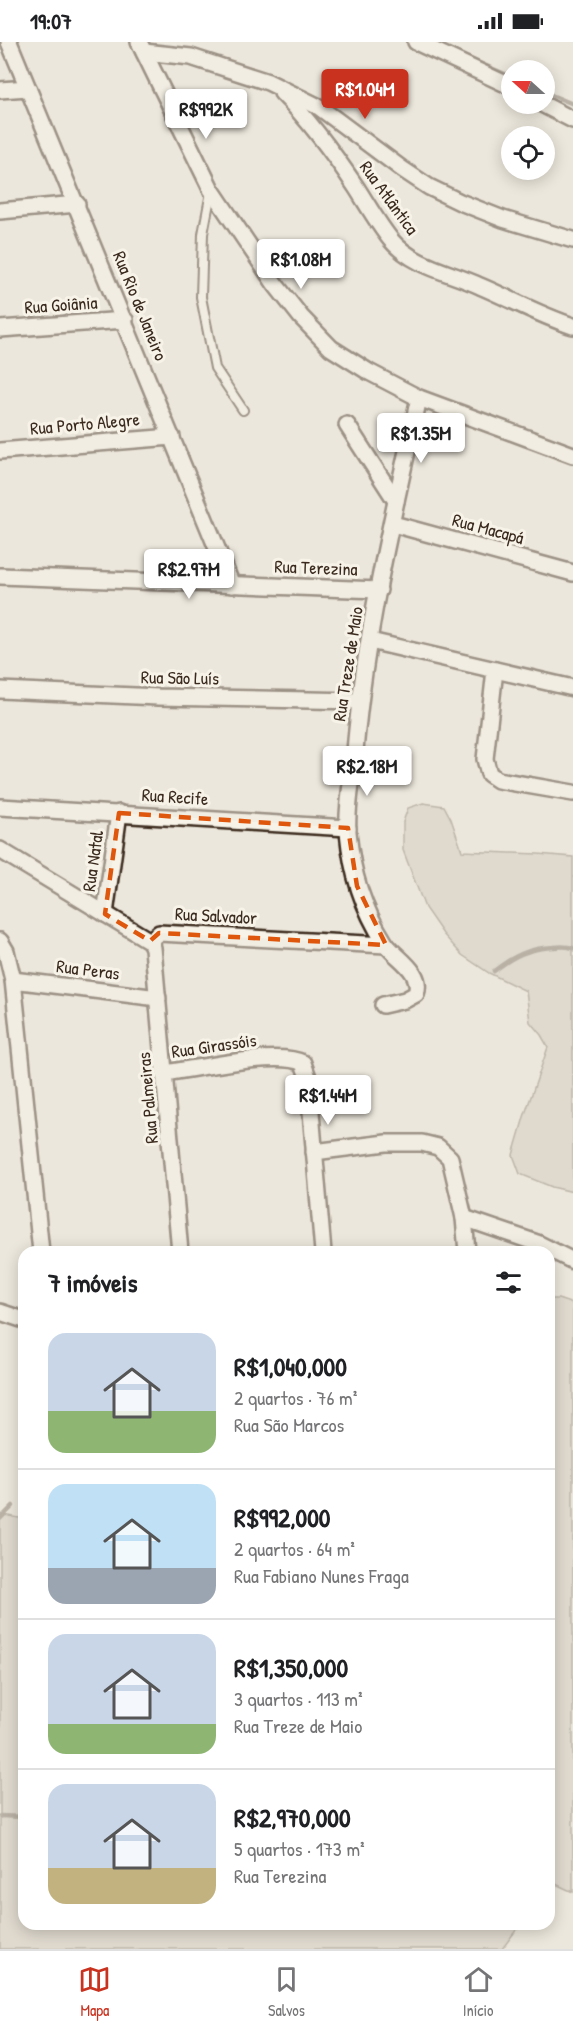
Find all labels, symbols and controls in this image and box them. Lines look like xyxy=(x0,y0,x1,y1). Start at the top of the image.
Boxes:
text: 19:07 xyxy=(30,6,72,36)
north arrow xyxy=(501,60,555,114)
map controls xyxy=(501,60,555,180)
pin: R$1.04M xyxy=(310,69,420,120)
text: R$1.04M xyxy=(335,75,395,102)
pin: R$992K xyxy=(157,89,255,140)
text: R$992K xyxy=(179,95,233,122)
button: locate xyxy=(501,126,555,180)
street label: Rua Atlântica xyxy=(354,156,425,240)
pin: R$1.08M xyxy=(246,239,356,290)
text: R$1.08M xyxy=(271,245,331,272)
street label: Rua Rio de Janeiro xyxy=(107,247,174,364)
street label: Rua Goiânia xyxy=(24,289,98,320)
street label: Rua Porto Alegre xyxy=(29,406,141,441)
pin: R$1.35M xyxy=(366,413,476,464)
text: R$1.35M xyxy=(391,419,451,446)
street label: Rua Macapá xyxy=(450,507,527,550)
pin: R$2.97M xyxy=(134,549,244,600)
street label: Rua Terezina xyxy=(274,554,358,581)
text: R$2.97M xyxy=(158,555,220,582)
street label: Rua Treze de Maio xyxy=(326,605,369,723)
street label: Rua São Luís xyxy=(141,664,219,691)
pin: R$2.18M xyxy=(312,746,422,797)
text: R$2.18M xyxy=(337,752,397,779)
street label: Rua Recife xyxy=(141,782,209,811)
street label: Rua Natal xyxy=(76,829,109,893)
street label: Rua Salvador xyxy=(174,901,258,930)
street label: Rua Peras xyxy=(55,953,121,986)
street label: Rua Girassóis xyxy=(170,1027,258,1064)
street label: Rua Palmeiras xyxy=(131,1051,164,1145)
pin: R$1.44M xyxy=(273,1075,383,1126)
text: R$1.44M xyxy=(299,1081,357,1108)
text: 7 imóveis xyxy=(48,1265,137,1300)
icon: filters xyxy=(492,1266,525,1299)
text: R$1,040,000 xyxy=(234,1349,347,1384)
icon: home xyxy=(96,1357,168,1429)
text: 2 quartos · 76 m² xyxy=(234,1384,357,1411)
text: Rua São Marcos xyxy=(234,1411,344,1438)
text: R$992,000 xyxy=(234,1500,330,1535)
icon: home xyxy=(96,1508,168,1580)
text: 2 quartos · 64 m² xyxy=(234,1535,355,1562)
text: Rua Fabiano Nunes Fraga xyxy=(234,1562,409,1589)
text: R$1,350,000 xyxy=(234,1650,348,1685)
icon: home xyxy=(96,1658,168,1730)
text: 3 quartos · 113 m² xyxy=(234,1685,362,1712)
text: Rua Treze de Maio xyxy=(234,1712,362,1739)
text: R$2,970,000 xyxy=(234,1800,351,1835)
icon: home xyxy=(96,1808,168,1880)
text: 5 quartos · 173 m² xyxy=(234,1835,365,1862)
text: Rua Terezina xyxy=(234,1862,326,1889)
tab: Mapa xyxy=(78,1963,111,2021)
tab: Salvos xyxy=(268,1963,305,2021)
tab: Início xyxy=(462,1963,495,2021)

